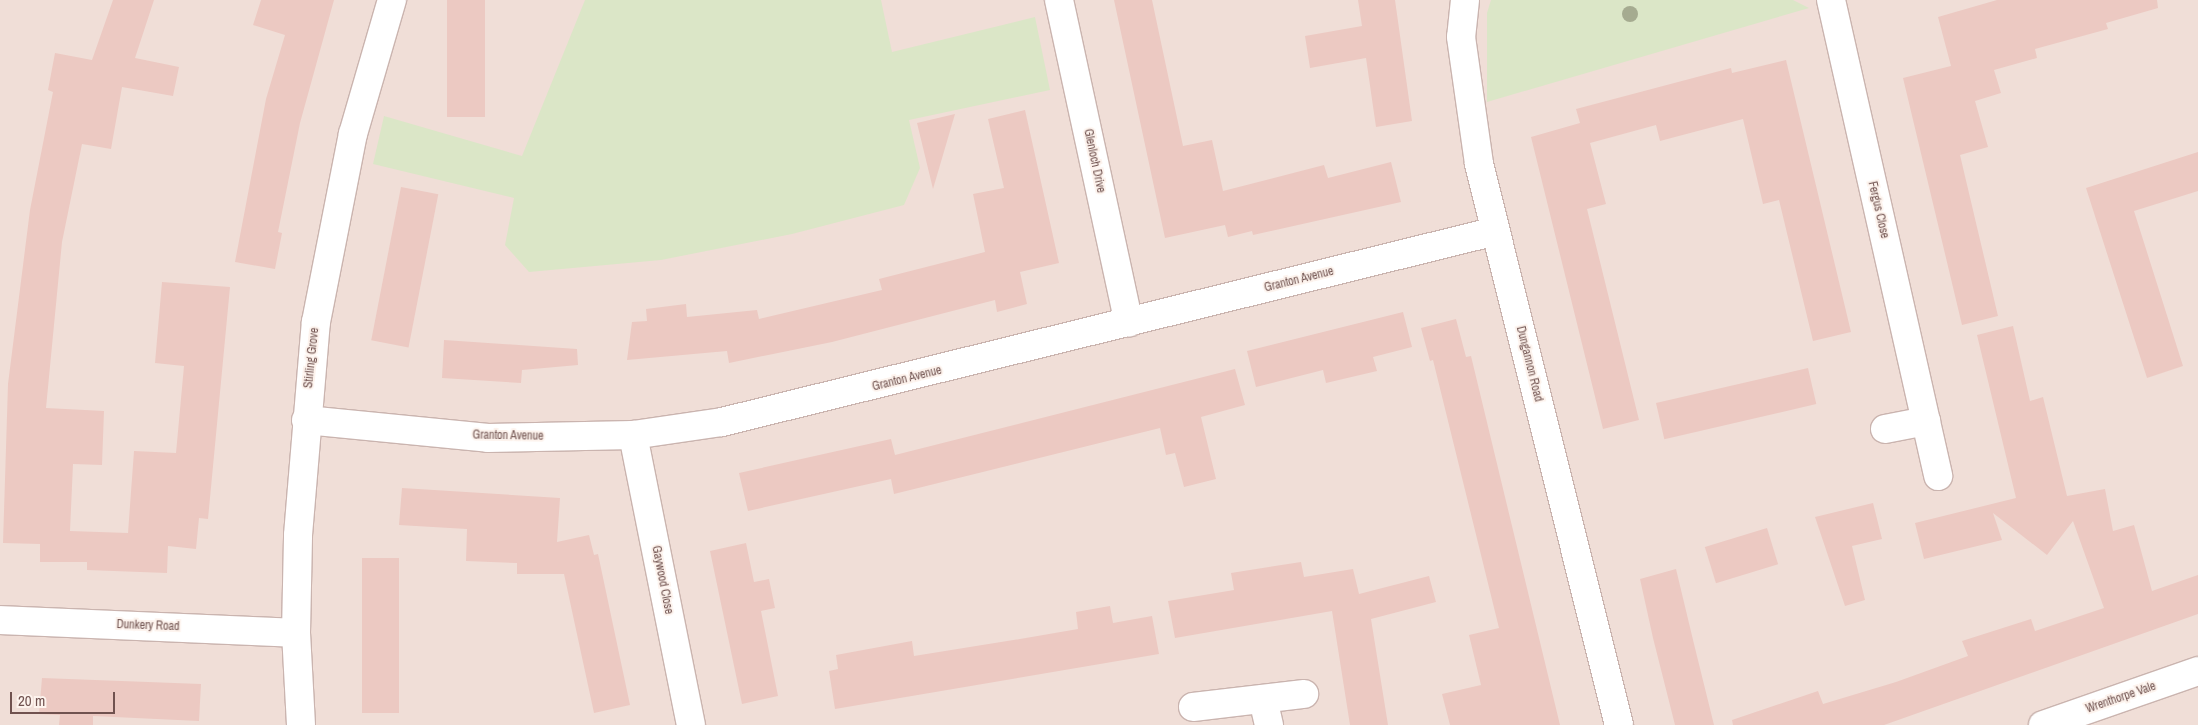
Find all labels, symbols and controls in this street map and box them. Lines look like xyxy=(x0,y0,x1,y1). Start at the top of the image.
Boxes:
street label: Glenloch Drive xyxy=(1080,128,1108,194)
street label: Fergus Close xyxy=(1864,180,1892,240)
street label: Granton Avenue xyxy=(1263,264,1335,296)
street label: Dungannon Road xyxy=(1513,325,1545,403)
street label: Stirling Grove xyxy=(302,327,322,389)
street label: Granton Avenue xyxy=(871,363,943,395)
street label: Granton Avenue xyxy=(472,428,544,444)
street label: Gaywood Close xyxy=(648,545,676,615)
street label: Dunkery Road xyxy=(116,618,180,634)
street label: Wrenthorpe Vale xyxy=(2084,679,2158,717)
scale bar xyxy=(12,682,118,714)
text: 20 m xyxy=(18,690,45,711)

